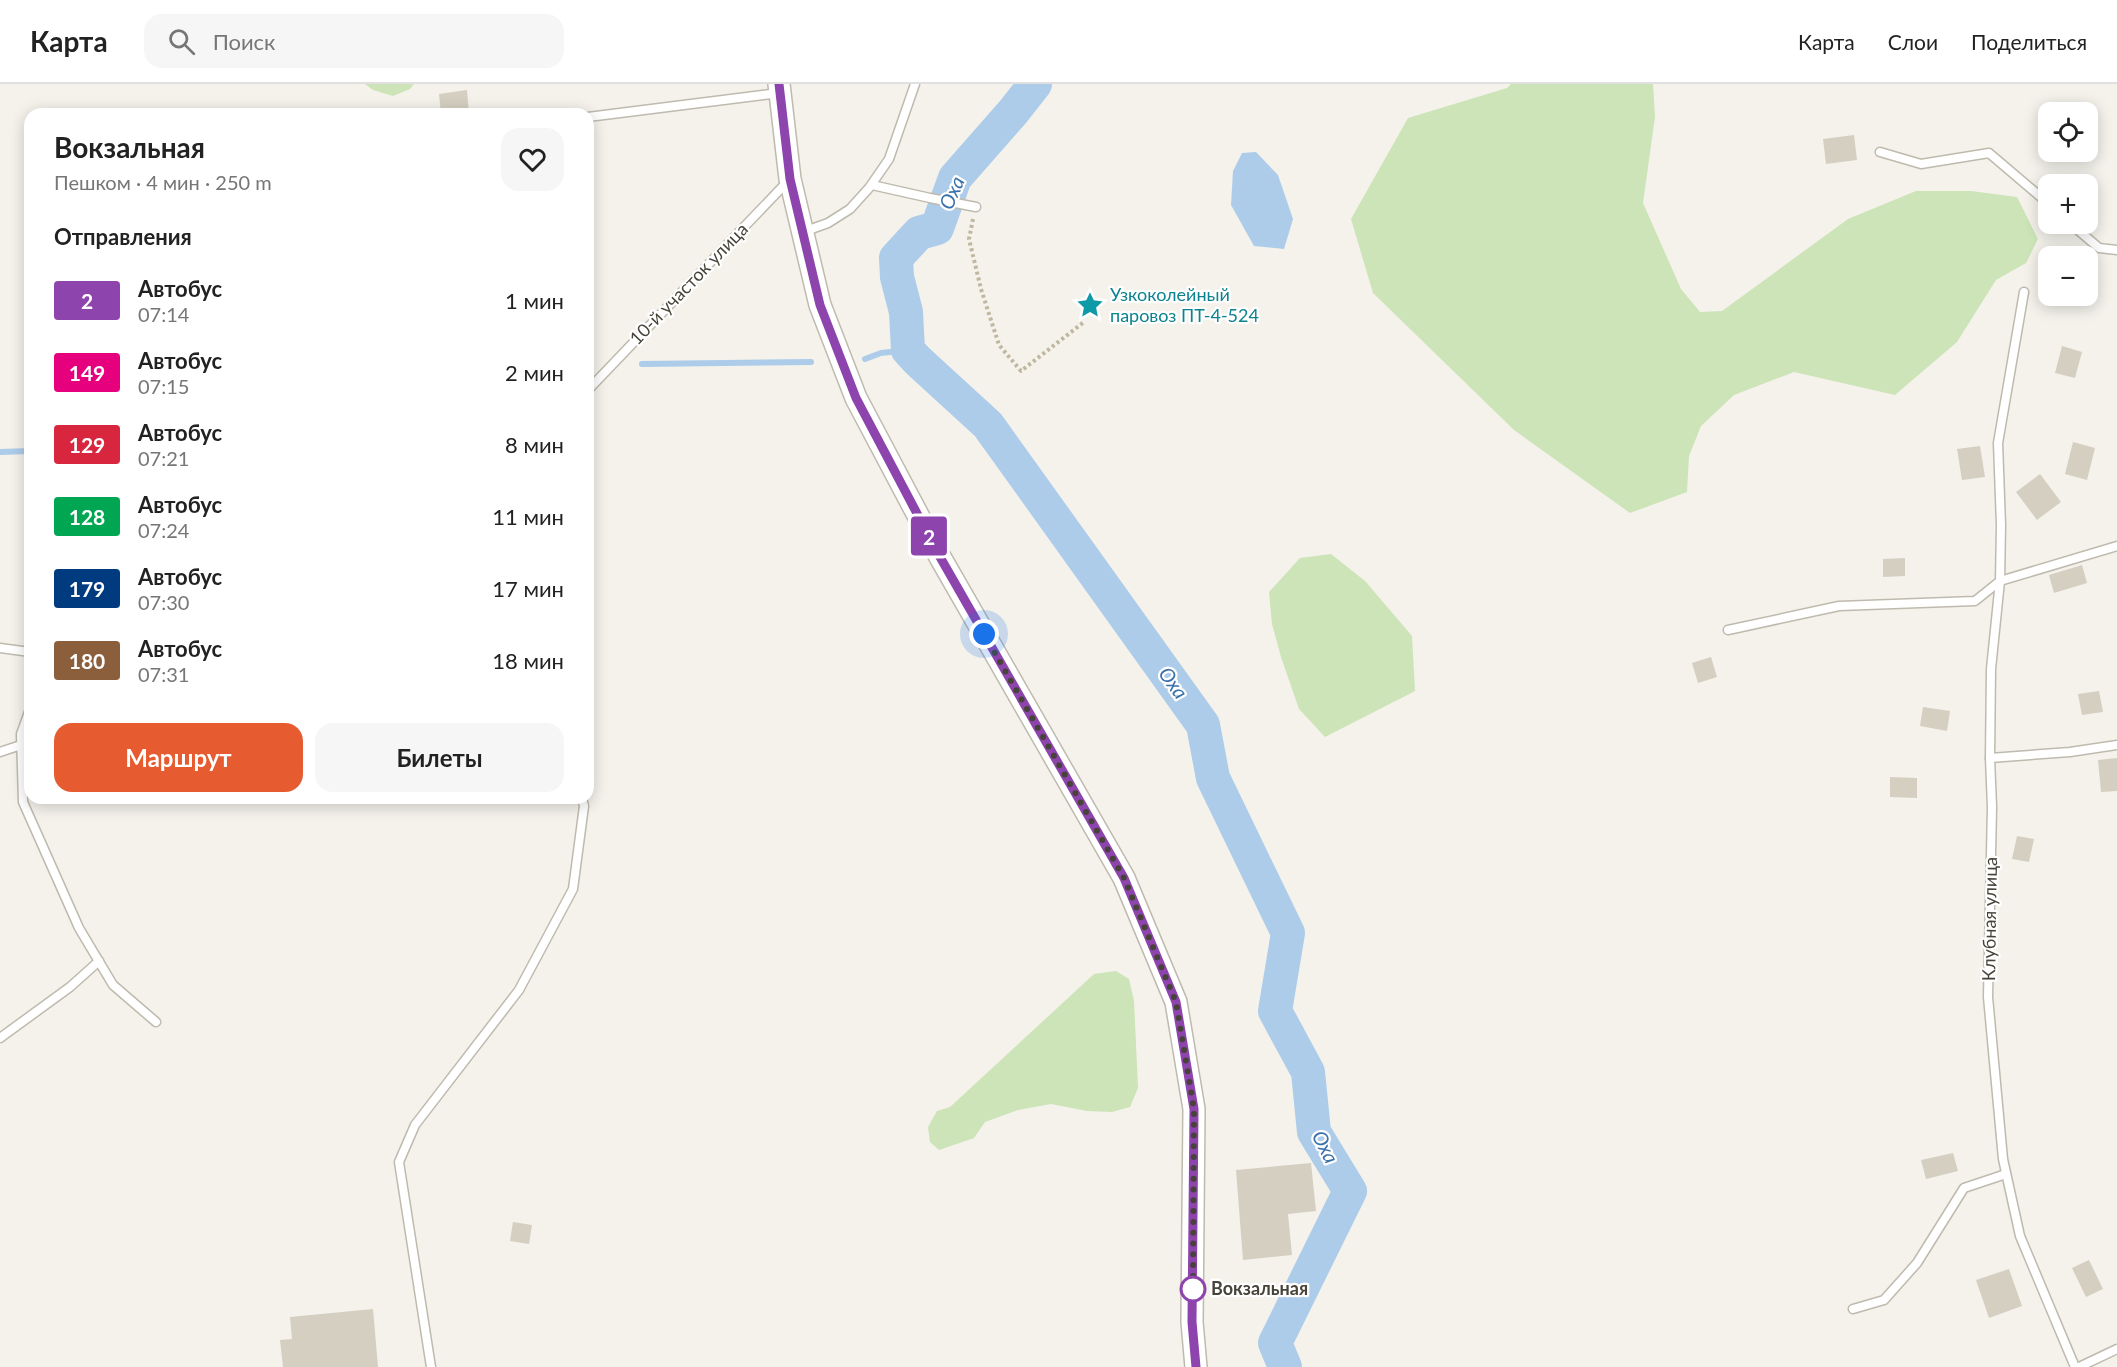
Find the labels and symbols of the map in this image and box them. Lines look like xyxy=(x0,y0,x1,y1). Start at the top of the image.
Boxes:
water label: Оха xyxy=(933,172,969,213)
street label: 10-й участок улица xyxy=(625,218,752,349)
place label: Узкоколейный паровоз ПТ-4-524 xyxy=(1110,283,1259,326)
place icon: Узкоколейный паровоз ПТ-4-524 xyxy=(1075,290,1105,320)
line badge: 2 xyxy=(910,516,948,556)
your location xyxy=(969,619,999,649)
water label: Оха xyxy=(1154,662,1193,703)
street label: Клубная улица xyxy=(1977,857,2001,981)
water label: Оха xyxy=(1308,1126,1344,1167)
marker: Вокзальная xyxy=(1180,1276,1206,1302)
place label: Вокзальная xyxy=(1211,1277,1308,1299)

